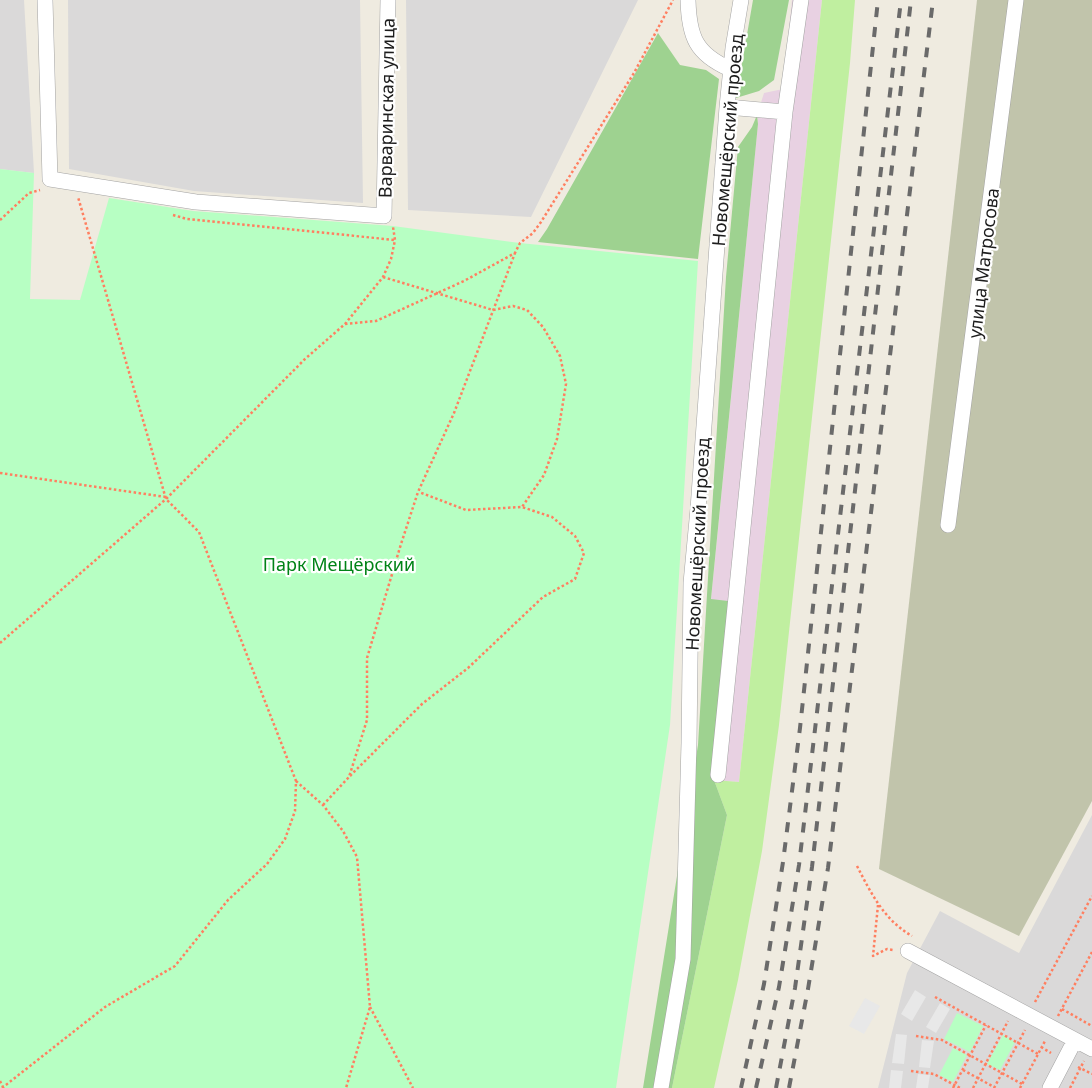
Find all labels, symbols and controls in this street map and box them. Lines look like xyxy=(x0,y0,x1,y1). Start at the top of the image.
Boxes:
street label: Варваринская улица xyxy=(372,18,400,198)
street label: Новомещёрский проезд xyxy=(706,33,748,247)
street label: улица Матросова xyxy=(962,186,1004,340)
street label: Новомещёрский проезд xyxy=(679,437,715,651)
park label: Парк Мещёрский xyxy=(263,552,415,576)

